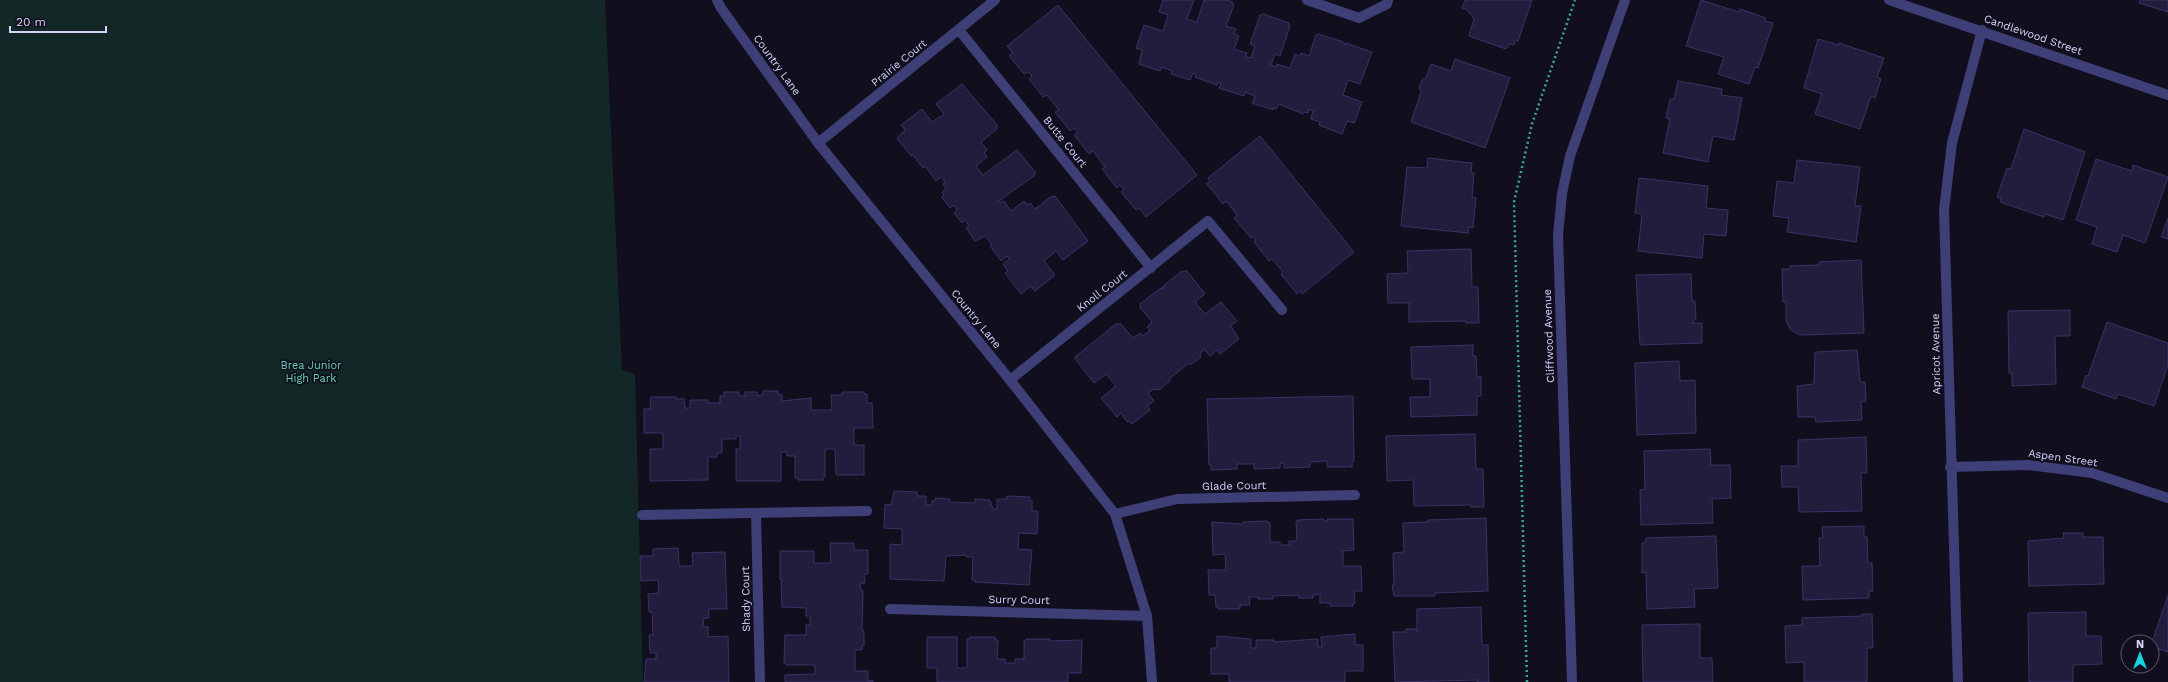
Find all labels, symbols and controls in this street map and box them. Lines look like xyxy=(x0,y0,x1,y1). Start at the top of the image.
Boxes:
scale bar xyxy=(10,8,106,34)
street label: Candlewood Street xyxy=(1982,12,2084,58)
text: 20 m xyxy=(16,15,46,29)
street label: Country Lane xyxy=(751,32,803,98)
street label: Prairie Court xyxy=(869,36,930,89)
street label: Butte Court xyxy=(1040,114,1090,171)
street label: Knoll Court xyxy=(1074,267,1130,315)
street label: Country Lane xyxy=(948,287,1004,351)
street label: Cliffwood Avenue xyxy=(1541,289,1557,383)
street label: Apricot Avenue xyxy=(1929,313,1943,395)
park label: Brea Junior High Park xyxy=(280,359,342,385)
street label: Aspen Street xyxy=(2027,447,2099,469)
street label: Glade Court xyxy=(1202,479,1267,493)
street label: Shady Court xyxy=(739,566,753,632)
street label: Surry Court xyxy=(988,593,1050,607)
north arrow xyxy=(2120,634,2160,674)
text: N xyxy=(2136,638,2144,651)

